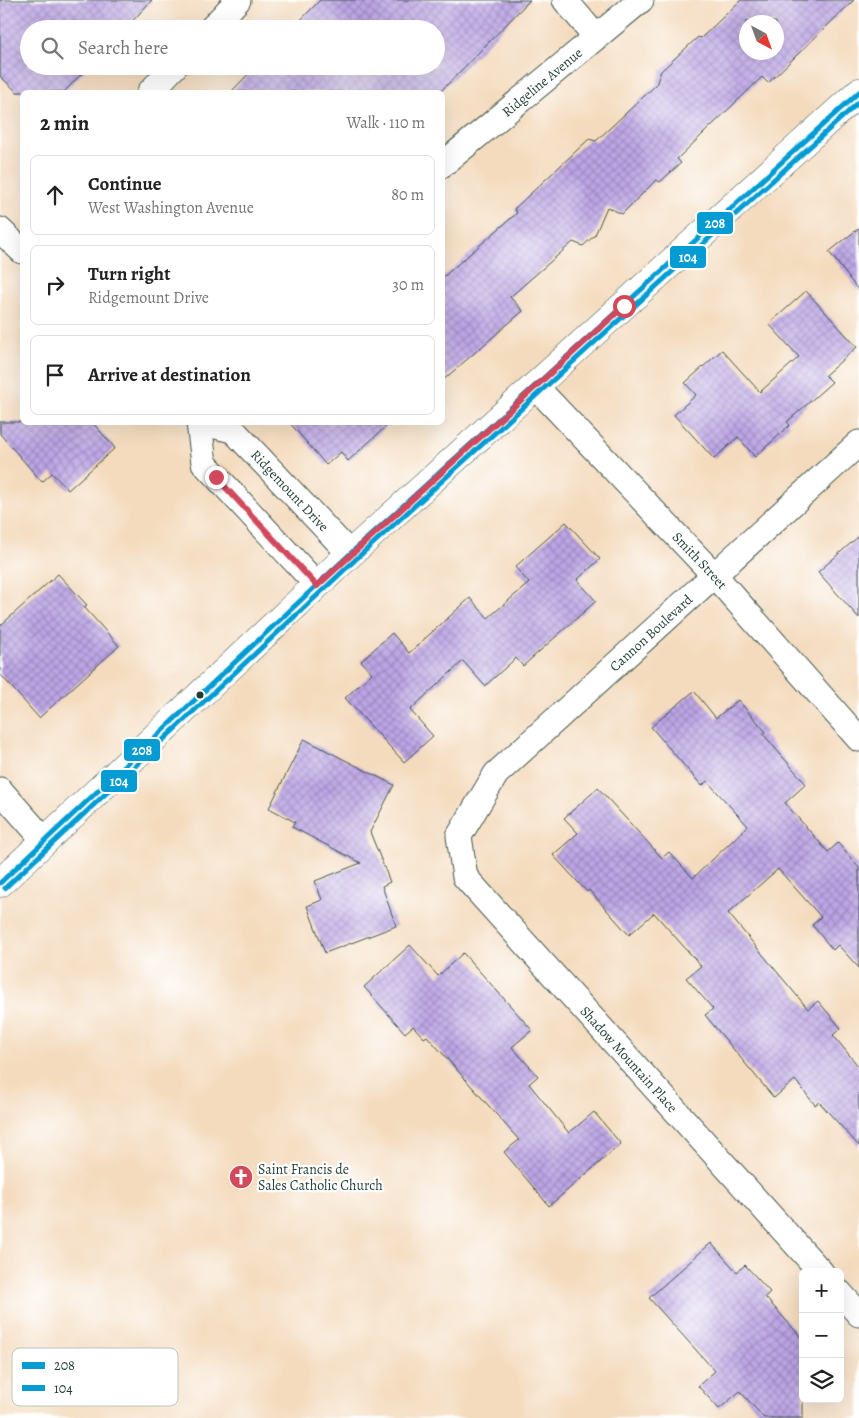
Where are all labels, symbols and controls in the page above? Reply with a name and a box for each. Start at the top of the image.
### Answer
north arrow [739,15,784,60]
search box [20,20,445,75]
icon: search [38,34,66,62]
text: Search here [78,35,168,61]
street label: Ridgeline Avenue [498,43,587,121]
text: 2 min [40,109,89,137]
text: Walk · 110 m [347,112,425,134]
text: Continue [88,171,162,197]
icon: ahead [41,181,69,209]
text: 80 m [391,184,424,206]
text: West Washington Avenue [88,197,254,219]
line badge: 208 [696,211,734,235]
text: 208 [705,214,726,233]
line badge: 104 [669,245,707,269]
text: 104 [679,248,698,267]
text: Turn right [88,261,170,287]
icon: right [41,271,69,299]
text: 30 m [392,274,424,296]
text: Ridgemount Drive [88,287,209,309]
route start [613,295,636,318]
icon: arrive [41,361,69,389]
text: Arrive at destination [88,362,251,388]
street label: Ridgemount Drive [246,446,333,536]
route end [205,466,228,489]
street label: Smith Street [668,528,732,594]
street label: Cannon Boulevard [606,590,697,676]
unlabelled marker [195,690,205,700]
line badge: 208 [123,738,161,762]
text: 208 [132,741,153,760]
line badge: 104 [100,769,138,793]
text: 104 [110,772,129,791]
street label: Shadow Mountain Place [576,1002,682,1117]
place label: Saint Francis de Sales Catholic Church [258,1160,383,1195]
church icon: Saint Francis de Sales Catholic Church [228,1164,254,1190]
map controls [799,1268,844,1403]
button: + [799,1268,844,1313]
button: − [799,1313,844,1358]
legend [12,1348,178,1406]
text: 208 [54,1356,75,1375]
button: layers [799,1358,844,1403]
text: 104 [54,1379,73,1398]

